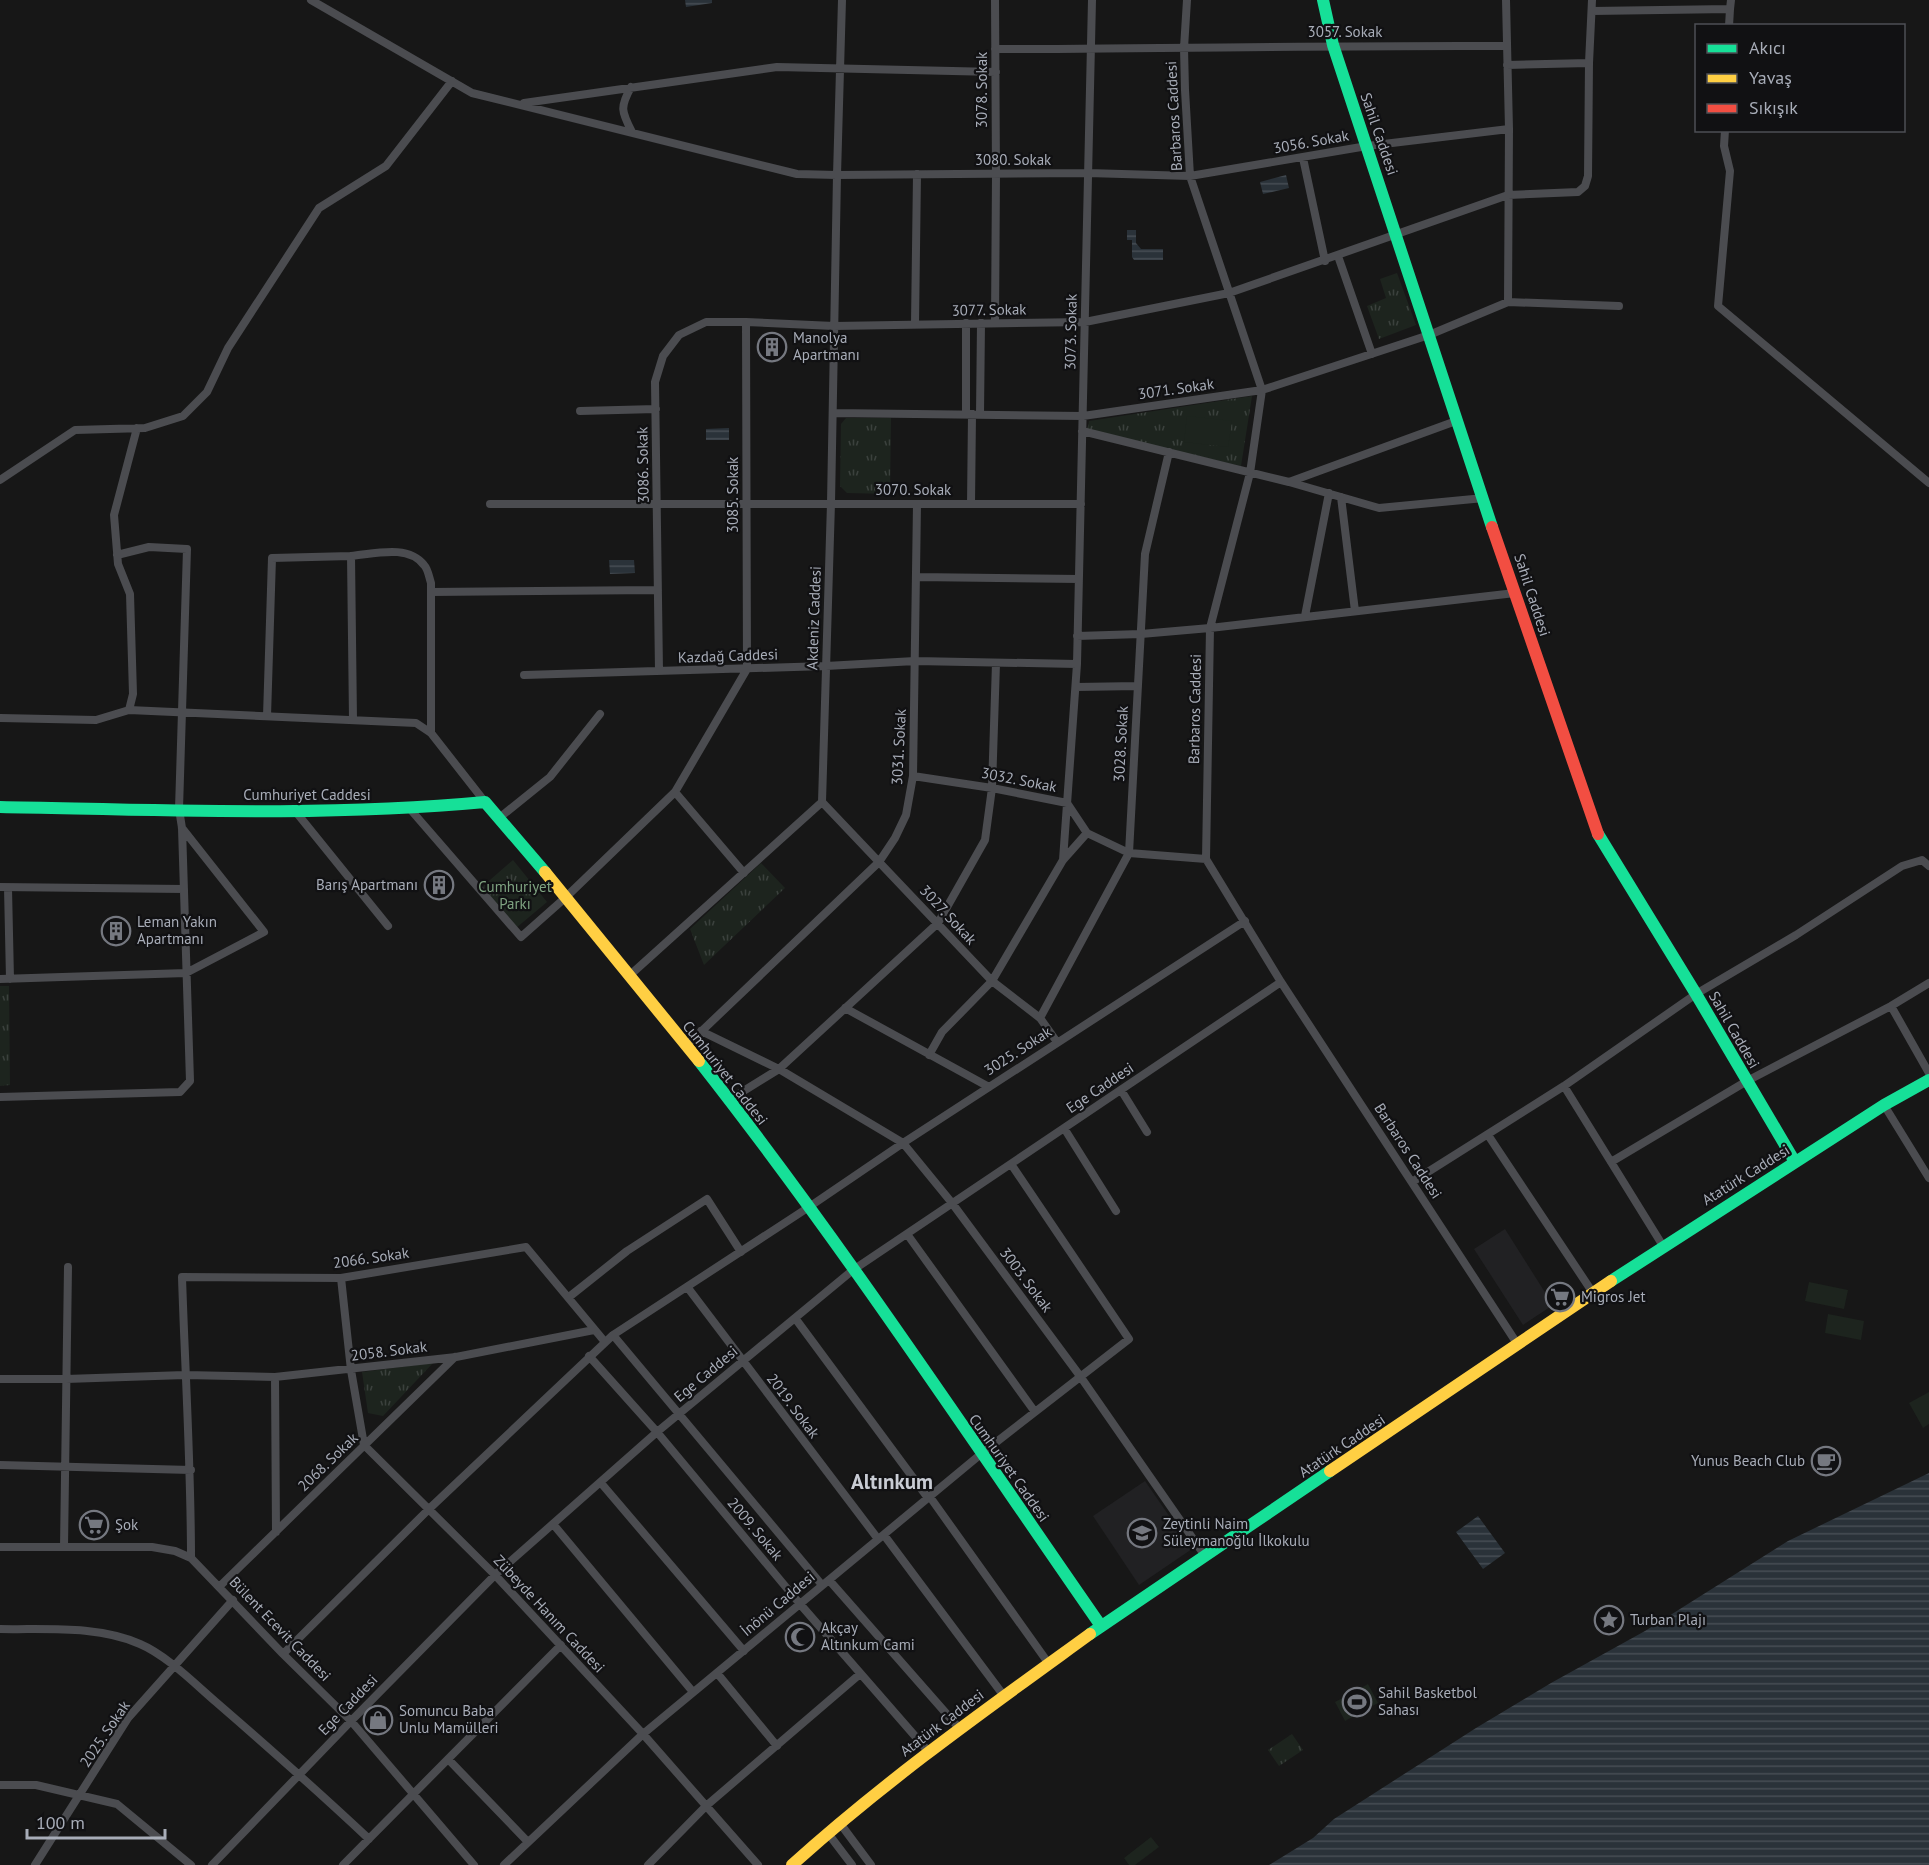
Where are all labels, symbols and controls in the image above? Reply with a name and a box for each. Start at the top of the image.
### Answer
street label: 3057. Sokak [1308,22,1383,41]
legend [1695,24,1905,132]
text: Akıcı [1749,36,1786,59]
street label: 3078. Sokak [972,51,991,128]
street label: Barbaros Caddesi [1161,61,1186,172]
text: Yavaş [1749,66,1792,89]
street label: Sahil Caddesi [1357,90,1402,178]
text: Sıkışık [1749,96,1798,119]
street label: 3056. Sokak [1272,125,1351,158]
street label: 3080. Sokak [975,150,1052,169]
street label: 3073. Sokak [1060,293,1081,370]
street label: 3077. Sokak [951,299,1027,320]
place label: Manolya Apartmanı [793,328,860,364]
building icon: Manolya Apartmanı [756,331,788,363]
street label: 3071. Sokak [1137,374,1216,403]
street label: 3086. Sokak [632,426,653,503]
street label: 3085. Sokak [723,456,742,533]
street label: 3070. Sokak [875,480,952,499]
street label: Sahil Caddesi [1510,551,1555,639]
street label: Akdeniz Caddesi [802,566,825,670]
street label: Kazdağ Caddesi [678,644,778,667]
street label: Barbaros Caddesi [1184,654,1205,764]
street label: 3028. Sokak [1109,704,1132,783]
street label: 3031. Sokak [887,707,910,786]
street label: 3032. Sokak [980,763,1059,796]
street label: Cumhuriyet Caddesi [243,785,371,804]
building icon: Barış Apartmanı [423,869,455,901]
place label: Barış Apartmanı [316,875,418,894]
park label: Cumhuriyet Parkı [478,877,552,913]
street label: 3027. Sokak [916,881,981,949]
place label: Leman Yakın Apartmanı [137,912,217,948]
building icon: Leman Yakın Apartmanı [100,915,132,947]
street label: Sahil Caddesi [1705,988,1764,1072]
street label: Cumhuriyet Caddesi [679,1017,772,1129]
street label: 3025. Sokak [980,1021,1056,1079]
street label: Ege Caddesi [1062,1058,1137,1117]
street label: Barbaros Caddesi [1370,1099,1446,1202]
street label: Atatürk Caddesi [1698,1140,1793,1209]
street label: 2066. Sokak [332,1243,411,1272]
street label: 3003. Sokak [996,1243,1058,1317]
supermarket icon: Migros Jet [1544,1281,1576,1313]
place label: Migros Jet [1581,1287,1645,1306]
street label: 2058. Sokak [350,1336,429,1365]
street label: Ege Caddesi [670,1341,741,1406]
street label: 2019. Sokak [763,1369,825,1443]
street label: Cumhuriyet Caddesi [965,1410,1054,1525]
street label: Atatürk Caddesi [1295,1410,1388,1481]
street label: 2068. Sokak [294,1428,362,1495]
cafe icon: Yunus Beach Club [1810,1445,1842,1477]
place label: Yunus Beach Club [1691,1451,1805,1470]
district label: Altınkum [851,1468,933,1495]
street label: 2009. Sokak [723,1493,788,1565]
supermarket icon: Şok [78,1509,110,1541]
place label: Zeytinli Naim Süleymanoğlu İlkokulu [1163,1514,1310,1550]
place label: Şok [115,1515,139,1534]
school or university icon: Zeytinli Naim Süleymanoğlu İlkokulu [1126,1517,1158,1549]
street label: Zübeyde Hanım Caddesi [490,1551,609,1676]
street label: İnönü Caddesi [737,1567,819,1640]
street label: Bülent Ecevit Caddesi [226,1572,335,1685]
place icon: Turban Plajı [1593,1604,1625,1636]
place label: Turban Plajı [1630,1610,1706,1629]
place label: Akçay Altınkum Cami [821,1618,915,1654]
mosque icon: Akçay Altınkum Cami [784,1621,816,1653]
street label: Ege Caddesi [314,1670,381,1739]
place label: Sahil Basketbol Sahası [1378,1683,1477,1719]
street label: Atatürk Caddesi [896,1685,987,1760]
sports icon: Sahil Basketbol Sahası [1341,1686,1373,1718]
street label: 2025. Sokak [75,1696,134,1771]
place label: Somuncu Baba Unlu Mamülleri [399,1701,499,1737]
shop icon: Somuncu Baba Unlu Mamülleri [362,1704,394,1736]
scale bar [27,1802,165,1840]
text: 100 m [36,1811,85,1834]

